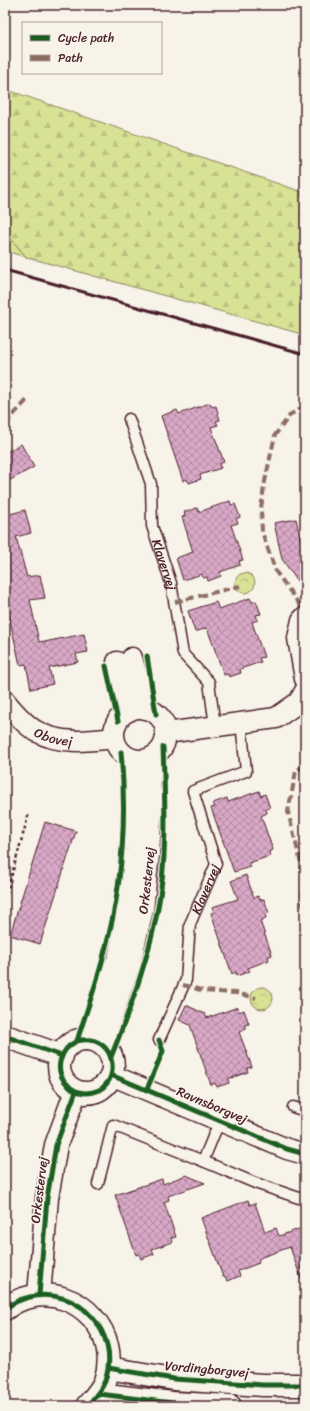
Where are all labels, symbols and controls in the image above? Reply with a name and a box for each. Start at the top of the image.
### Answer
legend [22,22,162,74]
text: Cycle path [58,27,114,49]
text: Path [58,47,83,69]
street label: Klavervej [146,536,184,592]
street label: Obovej [30,721,74,752]
street label: Orkestervej [131,846,161,916]
street label: Klavervej [184,860,226,918]
street label: Ravnsborgvej [173,1080,252,1131]
street label: Orkestervej [24,1155,55,1225]
street label: Vordingborgvej [164,1354,251,1384]

